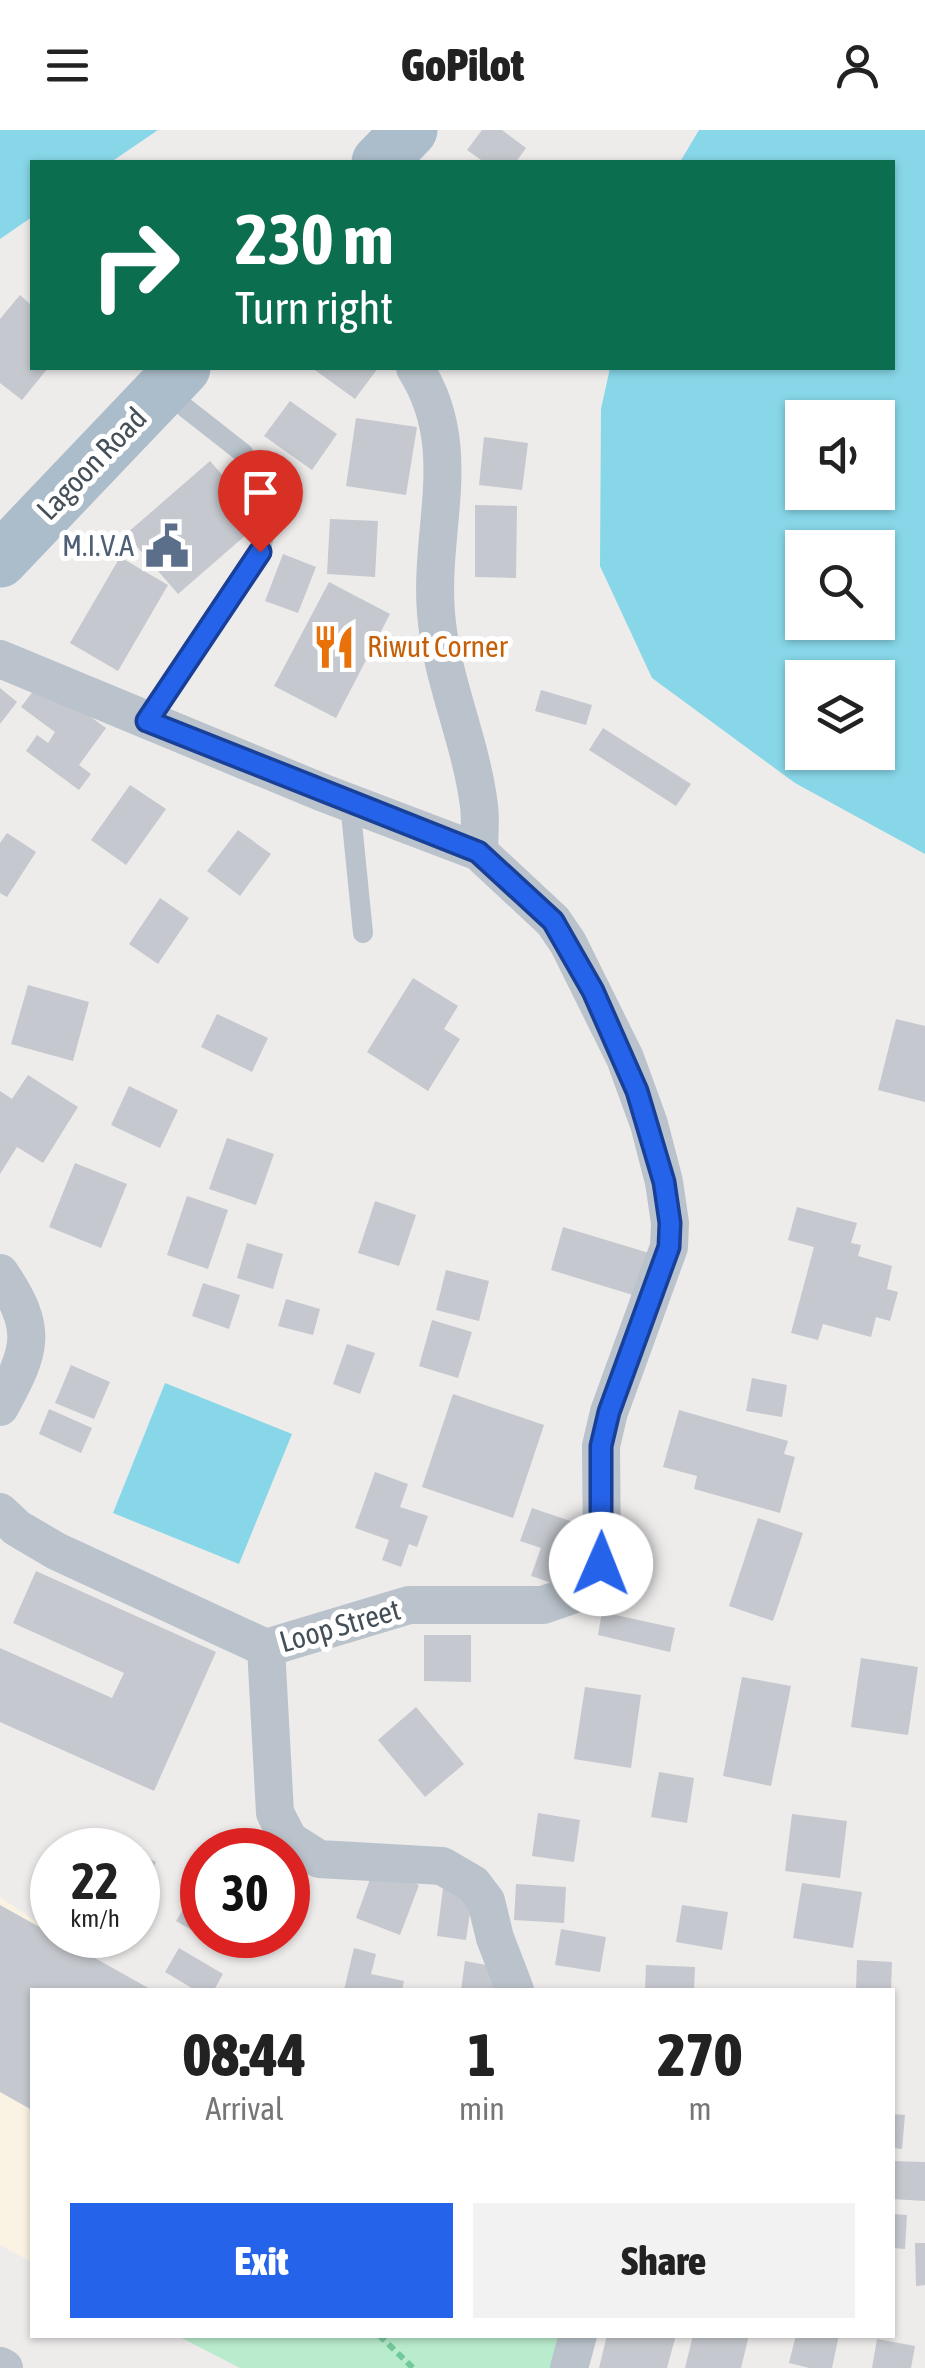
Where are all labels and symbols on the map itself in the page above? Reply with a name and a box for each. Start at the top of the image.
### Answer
street label: Lagoon Road [30,400,153,526]
pin [218,450,303,553]
public building icon: M.I.V.A [143,522,191,570]
place label: M.I.V.A [62,528,134,562]
restaurant icon: Riwut Corner [310,623,358,671]
place label: Riwut Corner [367,629,509,663]
position arrow [549,1512,653,1616]
street label: Loop Street [275,1592,404,1658]
speed limit sign: 30 [180,1828,310,1958]

